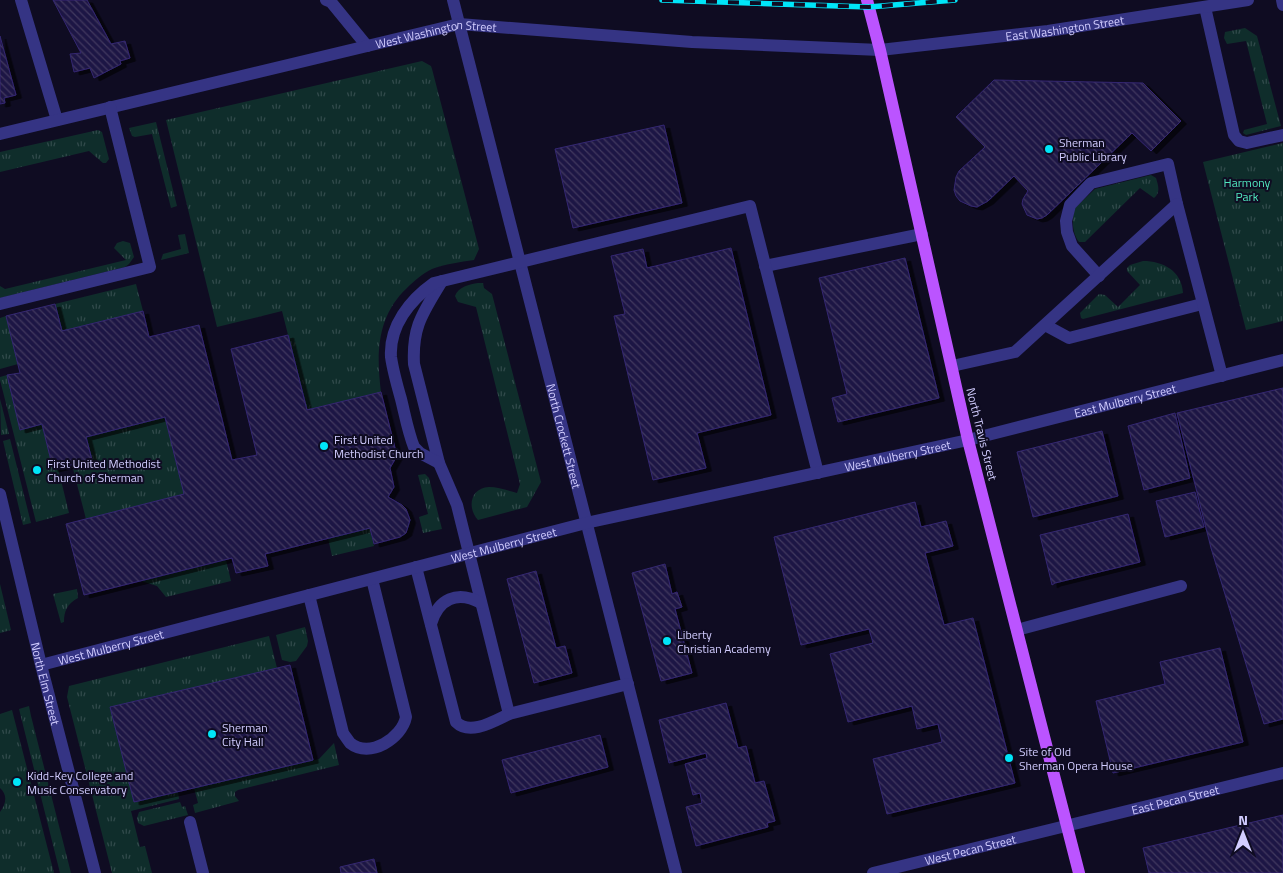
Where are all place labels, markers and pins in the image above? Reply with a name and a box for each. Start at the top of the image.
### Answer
place label: Sherman Public Library [1059,133,1127,166]
marker: Sherman Public Library [1043,143,1055,155]
place label: First United Methodist Church [334,430,424,463]
marker: First United Methodist Church [318,440,330,452]
place label: First United Methodist Church of Sherman [47,454,161,487]
marker: First United Methodist Church of Sherman [31,464,43,476]
place label: Liberty Christian Academy [677,625,771,658]
marker: Liberty Christian Academy [661,635,673,647]
place label: Sherman City Hall [222,718,268,751]
marker: Sherman City Hall [206,728,218,740]
place label: Site of Old Sherman Opera House [1019,742,1133,775]
marker: Site of Old Sherman Opera House [1003,752,1015,764]
place label: Kidd-Key College and Music Conservatory [27,766,133,799]
marker: Kidd-Key College and Music Conservatory [11,776,23,788]

